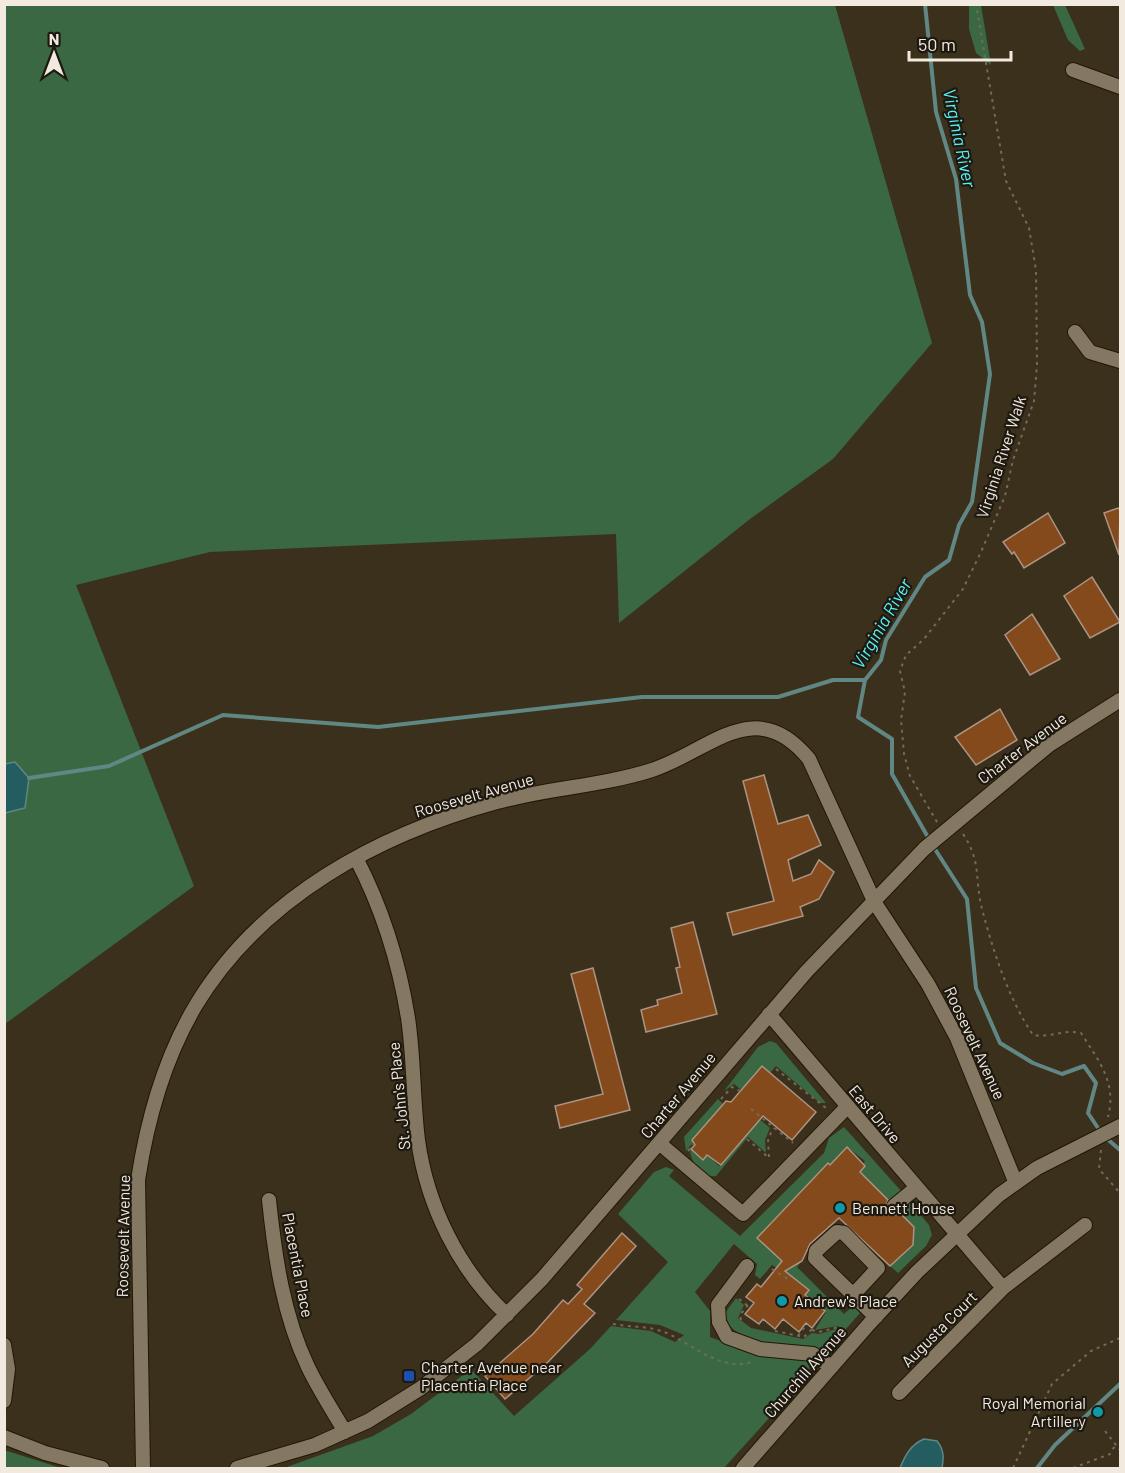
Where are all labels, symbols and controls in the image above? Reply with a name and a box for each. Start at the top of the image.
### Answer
north arrow [24,24,84,84]
scale bar [909,24,1011,62]
text: N [49,29,59,48]
text: 50 m [918,33,956,55]
water label: Virginia River [939,86,981,190]
street label: Virginia River Walk [972,393,1029,521]
water label: Virginia River [847,574,916,672]
street label: Charter Avenue [973,708,1070,787]
street label: Roosevelt Avenue [412,768,535,821]
street label: Roosevelt Avenue [941,983,1010,1102]
street label: St. John's Place [383,1041,414,1151]
street label: Charter Avenue [636,1048,719,1142]
street label: East Drive [846,1081,905,1147]
street label: Roosevelt Avenue [112,1175,133,1297]
place label: Bennett House [852,1198,955,1217]
marker: Bennett House [833,1201,847,1215]
street label: Placentia Place [279,1211,318,1319]
street label: Augusta Court [897,1287,980,1370]
place label: Andrew's Place [794,1291,897,1310]
marker: Andrew's Place [775,1294,789,1308]
street label: Churchill Avenue [760,1322,850,1421]
place label: Charter Avenue near Placentia Place [421,1357,562,1394]
marker: Charter Avenue near Placentia Place [402,1369,416,1383]
place label: Royal Memorial Artillery [982,1393,1087,1430]
marker: Royal Memorial Artillery [1091,1405,1105,1419]

